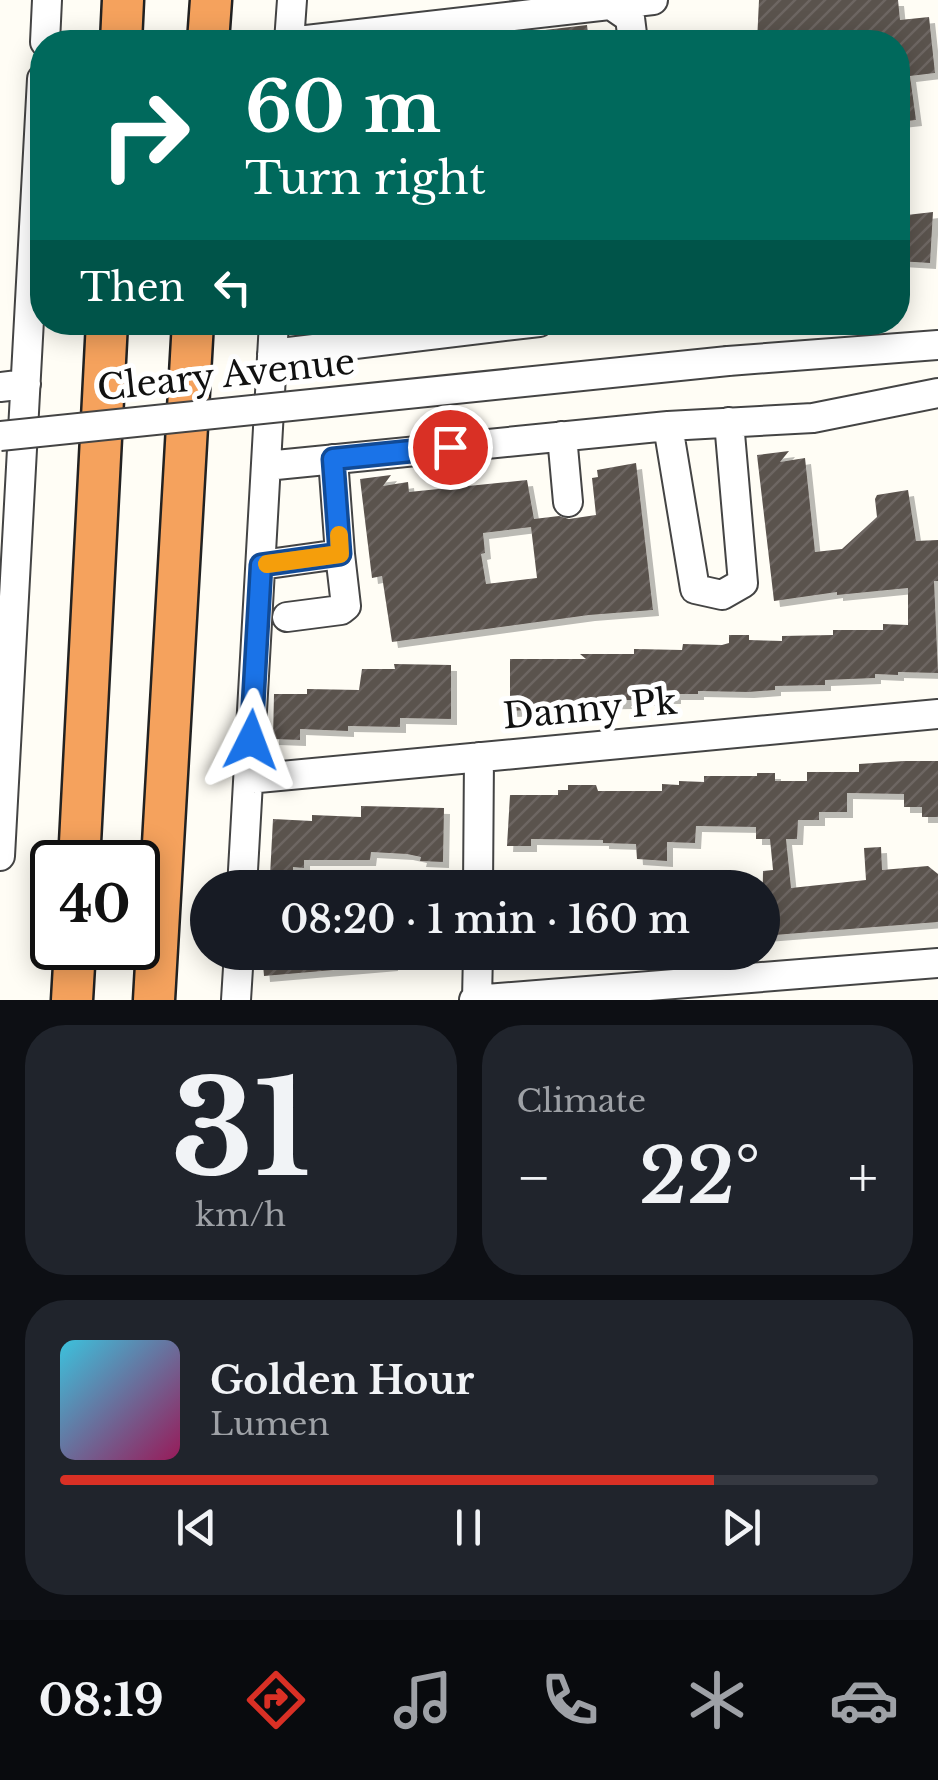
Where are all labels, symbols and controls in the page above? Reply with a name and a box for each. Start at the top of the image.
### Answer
text: 60 m [245,64,441,151]
icon: right [80,70,210,200]
text: Turn right [245,150,486,206]
icon: left [205,260,260,315]
text: Then [80,264,185,311]
street label: Cleary Avenue [95,340,357,409]
pin [408,405,493,490]
icon: arrive [423,420,478,475]
street label: Danny Pk [501,679,679,738]
position arrow [199,688,303,792]
speed limit sign: 40 [30,840,160,970]
text: 08:20 · 1 min · 160 m [280,896,690,943]
text: 31 [171,1049,311,1210]
text: Climate [517,1081,646,1121]
text: 22° [639,1130,760,1223]
text: − [517,1144,551,1212]
text: + [848,1144,878,1212]
text: km/h [195,1195,286,1235]
text: Golden Hour [210,1357,474,1404]
text: Lumen [210,1404,329,1444]
icon: previous [169,1500,224,1555]
icon: pause [441,1500,496,1555]
icon: next [714,1500,769,1555]
icon: directions [241,1665,311,1735]
icon: music [388,1665,458,1735]
icon: phone [535,1665,605,1735]
icon: climate [682,1665,752,1735]
icon: car [829,1665,899,1735]
text: 08:19 [39,1672,164,1728]

